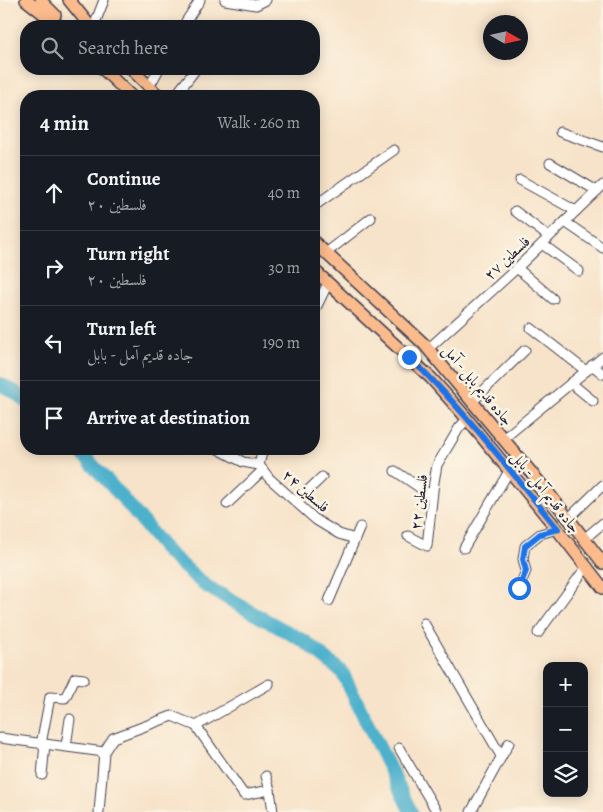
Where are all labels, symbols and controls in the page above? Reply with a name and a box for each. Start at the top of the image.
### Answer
north arrow [483,15,528,60]
search box [20,20,320,75]
icon: search [38,34,66,62]
text: Search here [78,35,168,61]
text: 4 min [40,109,89,137]
text: Walk · 260 m [218,112,300,134]
text: Continue [87,166,161,192]
icon: ahead [40,179,68,207]
text: 40 m [268,182,300,204]
text: فلسطین ۲۰ [87,194,147,216]
street label: فلسطین ۲۷ [480,232,534,284]
text: Turn right [87,241,169,267]
icon: right [40,254,68,282]
text: 30 m [268,257,300,279]
text: فلسطین ۲۰ [87,269,147,291]
text: Turn left [87,316,156,342]
icon: left [40,329,68,357]
text: 190 m [262,332,300,354]
street label: جاده قدیم بابل - آمل [436,340,518,432]
text: جاده قدیم آمل - بابل [87,344,193,366]
route end [398,346,421,369]
icon: arrive [40,404,68,432]
text: Arrive at destination [87,405,250,431]
street label: جاده قدیم آمل - بابل [505,447,585,539]
street label: فلسطین ۲۴ [278,465,334,517]
street label: فلسطین ۲۲ [406,473,432,531]
route start [508,577,531,600]
map controls [543,662,588,797]
button: + [543,662,588,707]
button: − [543,707,588,752]
button: layers [543,752,588,797]

